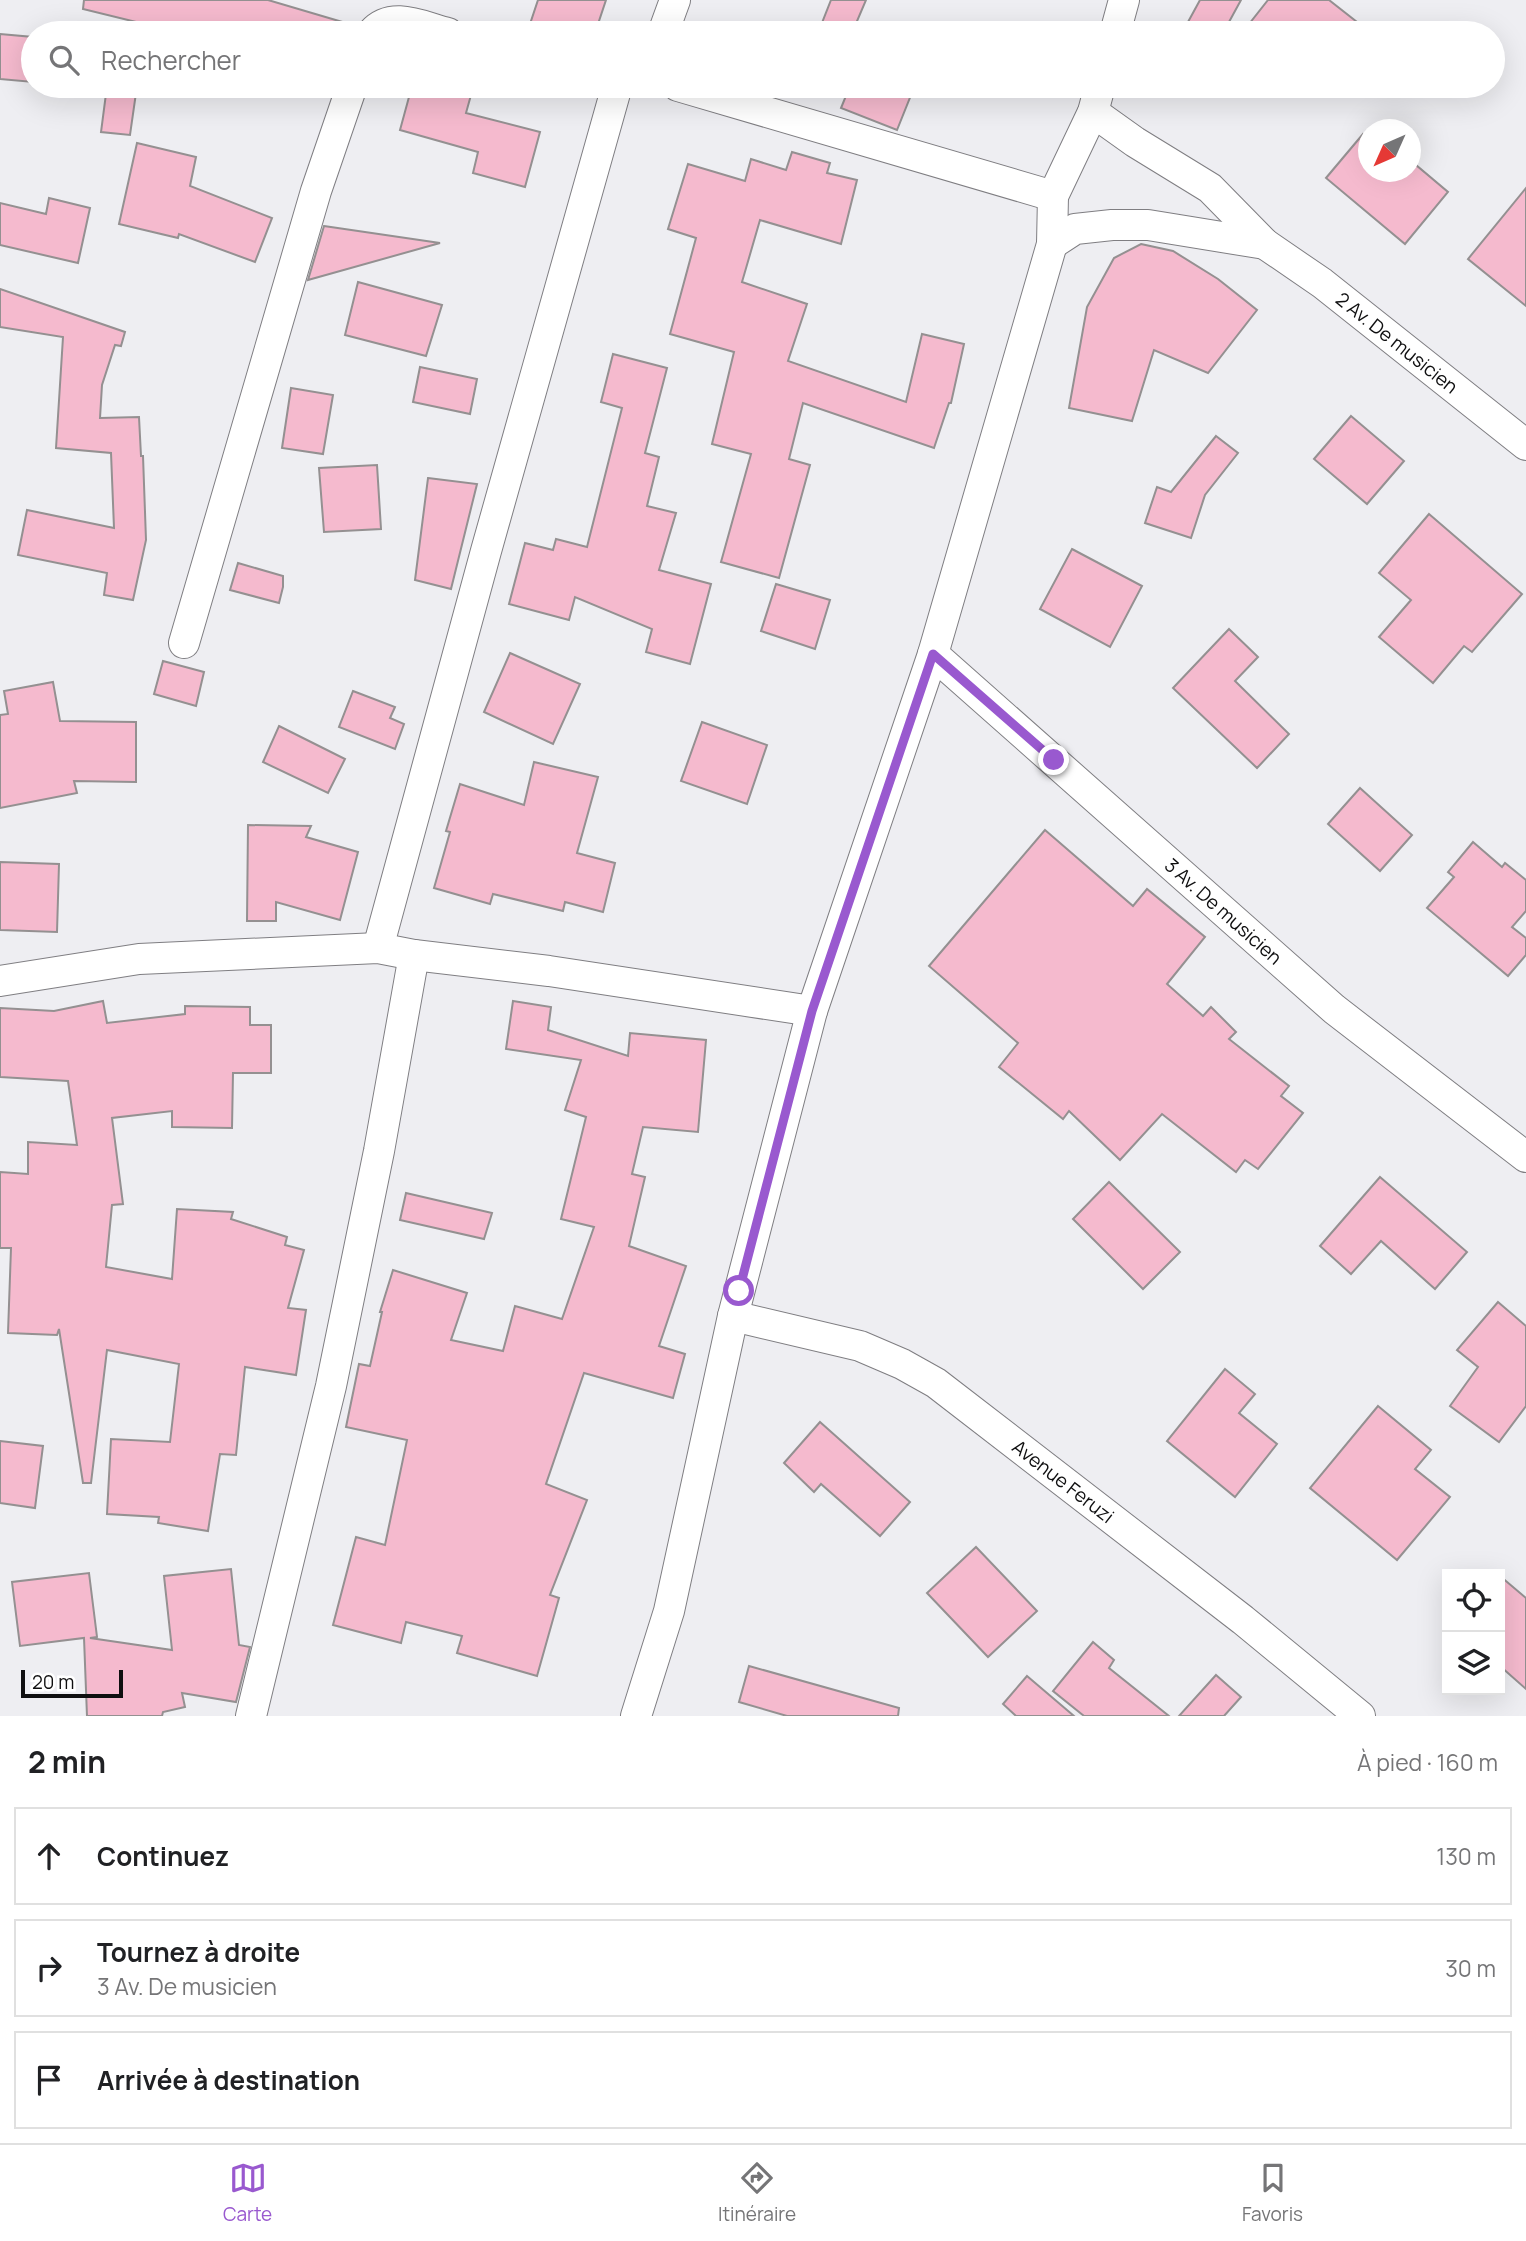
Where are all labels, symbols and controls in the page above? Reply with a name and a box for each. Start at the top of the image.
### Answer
search box [21,21,1505,98]
icon: search [45,41,83,79]
text: Rechercher [101,42,241,78]
north arrow [1358,119,1421,182]
street label: 2 Av. De musicien [1331,286,1464,399]
route end [1038,744,1069,775]
street label: 3 Av. De musicien [1159,852,1288,970]
route start [723,1275,754,1306]
street label: Avenue Feruzi [1007,1434,1120,1529]
map controls [1442,1569,1505,1695]
button: locate [1442,1569,1505,1632]
button: layers [1442,1632,1505,1695]
scale bar [21,1667,122,1699]
text: 20 m [32,1669,74,1695]
text: 2 min [28,1741,106,1782]
text: À pied · 160 m [1357,1746,1498,1778]
icon: ahead [30,1837,68,1875]
text: Continuez [97,1838,229,1874]
text: 130 m [1436,1840,1496,1872]
text: Tournez à droite [97,1934,300,1970]
icon: right [30,1949,68,1987]
text: 30 m [1445,1952,1496,1984]
text: 3 Av. De musicien [97,1970,277,2002]
icon: arrive [30,2061,68,2099]
text: Arrivée à destination [97,2062,360,2098]
tab: Carte [223,2159,272,2227]
tab: Itinéraire [718,2159,796,2227]
tab: Favoris [1242,2159,1303,2227]

